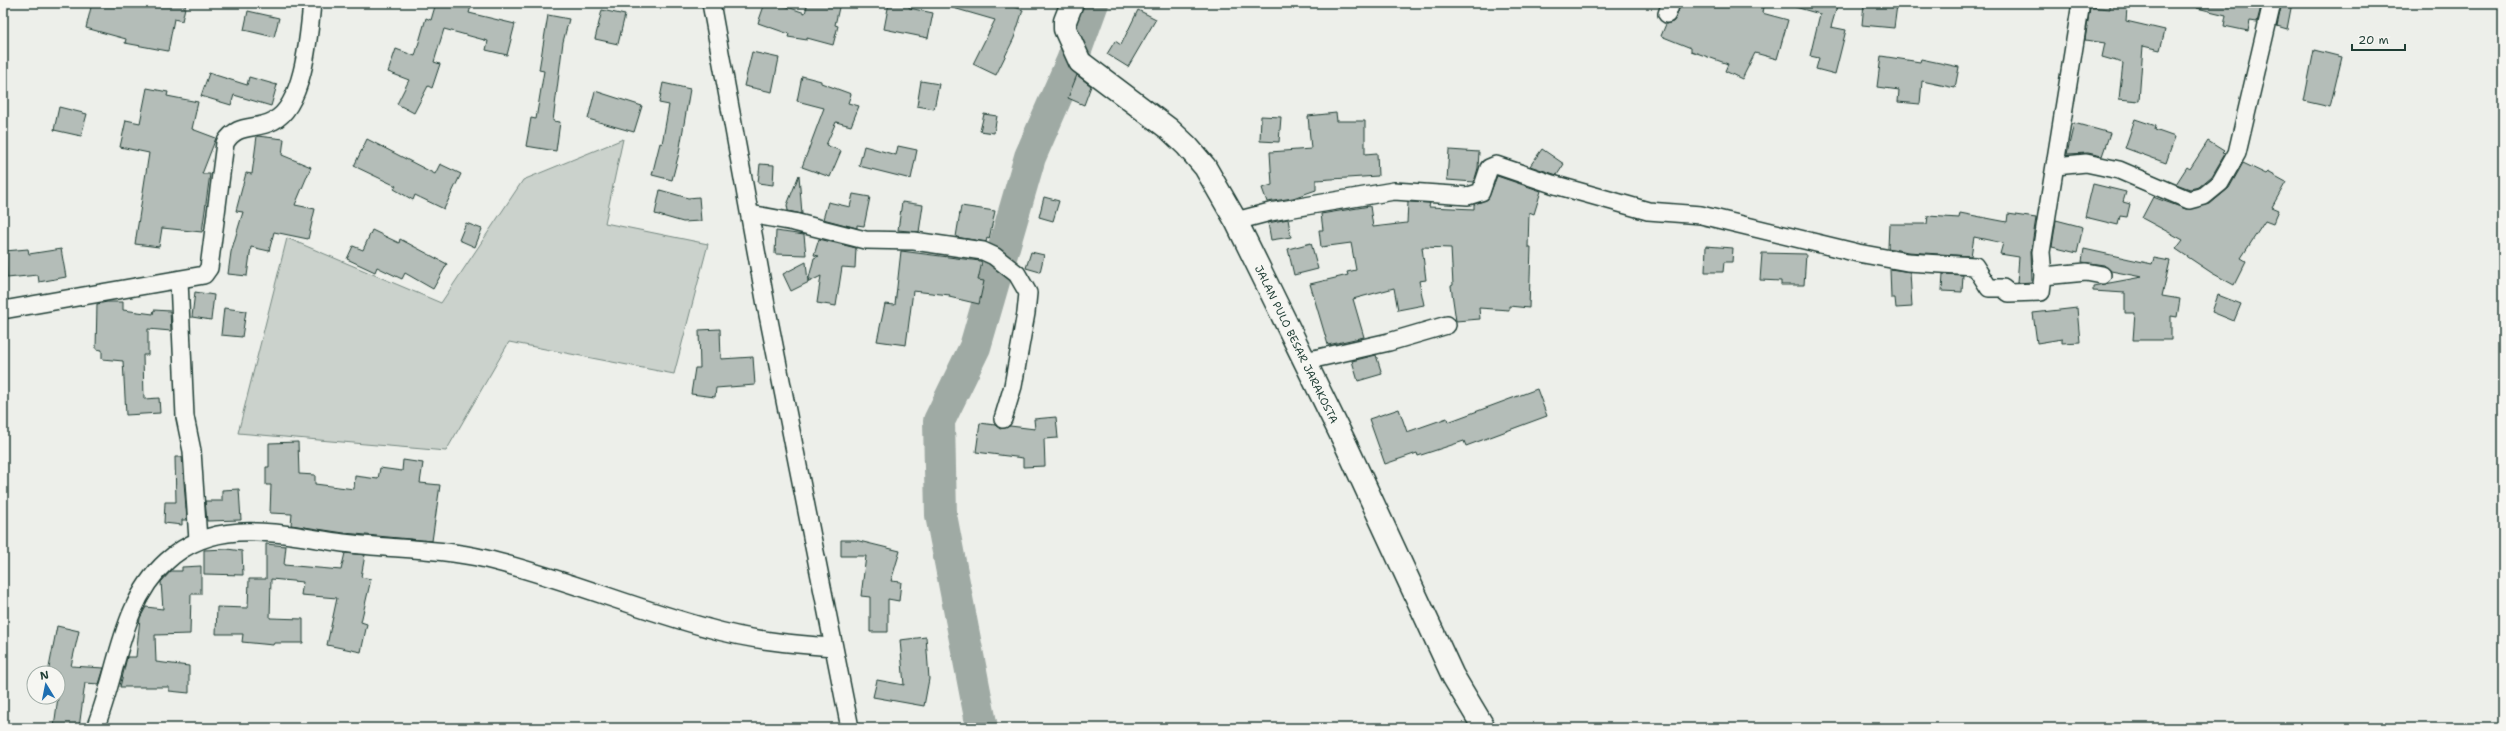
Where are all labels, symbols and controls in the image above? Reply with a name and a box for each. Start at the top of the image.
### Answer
scale bar [2352,26,2405,52]
text: 20 m [2358,32,2389,48]
street label: JALAN PULO BESAR JARAKOSTA [1251,263,1341,426]
north arrow [26,665,66,705]
text: N [39,667,50,684]

